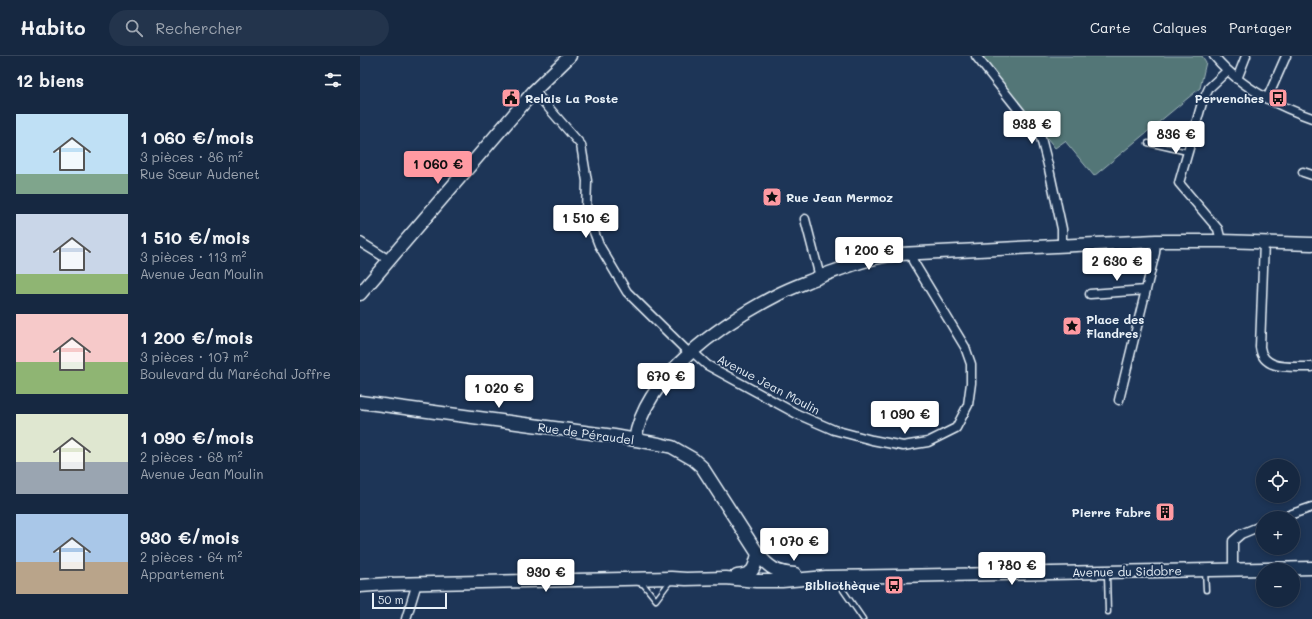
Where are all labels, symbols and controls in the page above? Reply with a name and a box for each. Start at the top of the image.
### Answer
search box [109,10,389,46]
text: Habito [20,15,85,40]
icon: search [123,17,145,39]
text: Rechercher [155,18,243,38]
text: Carte [1090,18,1131,37]
text: Calques [1153,18,1207,37]
text: Partager [1229,18,1292,37]
text: 12 biens [16,69,84,91]
icon: filters [322,69,344,91]
public building icon: Relais La Poste [500,87,522,109]
bus stop icon: Pervenches [1267,87,1289,109]
place label: Relais La Poste [525,90,618,106]
place label: Pervenches [1195,90,1264,106]
pin: 938 € [1004,111,1060,145]
text: 938 € [1013,115,1051,132]
pin: 836 € [1148,121,1204,155]
text: 836 € [1157,125,1195,142]
text: 1 060 €/mois [140,126,254,148]
icon: home [48,130,96,178]
text: 3 pièces · 86 m² [140,148,243,165]
pin: 1 060 € [401,151,475,185]
text: 1 060 € [413,155,463,172]
text: Rue Sœur Audenet [140,165,260,182]
place icon: Rue Jean Mermoz [761,186,783,208]
place label: Rue Jean Mermoz [786,189,893,205]
pin: 1 510 € [549,205,623,239]
text: 1 510 € [562,209,610,226]
text: 1 510 €/mois [140,226,250,248]
icon: home [48,230,96,278]
pin: 1 200 € [832,237,906,271]
text: 1 200 € [844,241,894,258]
text: 3 pièces · 113 m² [140,248,247,265]
pin: 2 630 € [1080,248,1154,282]
text: 2 630 € [1091,252,1143,269]
text: Avenue Jean Moulin [140,265,263,282]
place label: Place des Flandres [1086,311,1144,341]
place icon: Place des Flandres [1061,315,1083,337]
text: 1 200 €/mois [140,326,253,348]
icon: home [48,330,96,378]
text: 3 pièces · 107 m² [140,348,248,365]
street label: Avenue Jean Moulin [715,350,823,418]
pin: 670 € [638,363,694,397]
text: Boulevard du Maréchal Joffre [140,365,331,382]
text: 670 € [647,367,685,384]
pin: 1 020 € [462,375,536,409]
text: 1 020 € [474,379,524,396]
pin: 1 090 € [868,401,942,435]
text: 1 090 € [880,405,930,422]
street label: Rue de Péraudel [537,418,635,448]
text: 1 090 €/mois [140,426,254,448]
icon: home [48,430,96,478]
text: 2 pièces · 68 m² [140,448,243,465]
map controls [1256,459,1300,607]
button: locate [1256,459,1300,503]
text: Avenue Jean Moulin [140,465,263,482]
building icon: Pierre Fabre [1154,501,1176,523]
place label: Pierre Fabre [1072,504,1151,520]
button: + [1256,511,1300,555]
text: 930 €/mois [140,526,239,548]
pin: 1 070 € [757,528,831,562]
icon: home [48,530,96,578]
text: 1 070 € [769,532,819,549]
text: 2 pièces · 64 m² [140,548,242,565]
pin: 1 780 € [975,552,1049,586]
text: 1 780 € [987,556,1037,573]
pin: 930 € [518,559,574,593]
street label: Avenue du Sidobre [1072,562,1182,580]
text: 930 € [526,563,566,580]
button: − [1256,563,1300,607]
text: Appartement [140,565,225,582]
bus stop icon: Bibliothèque [883,574,905,596]
place label: Bibliothèque [804,577,880,593]
scale bar [372,591,447,610]
text: 50 m [378,592,404,607]

